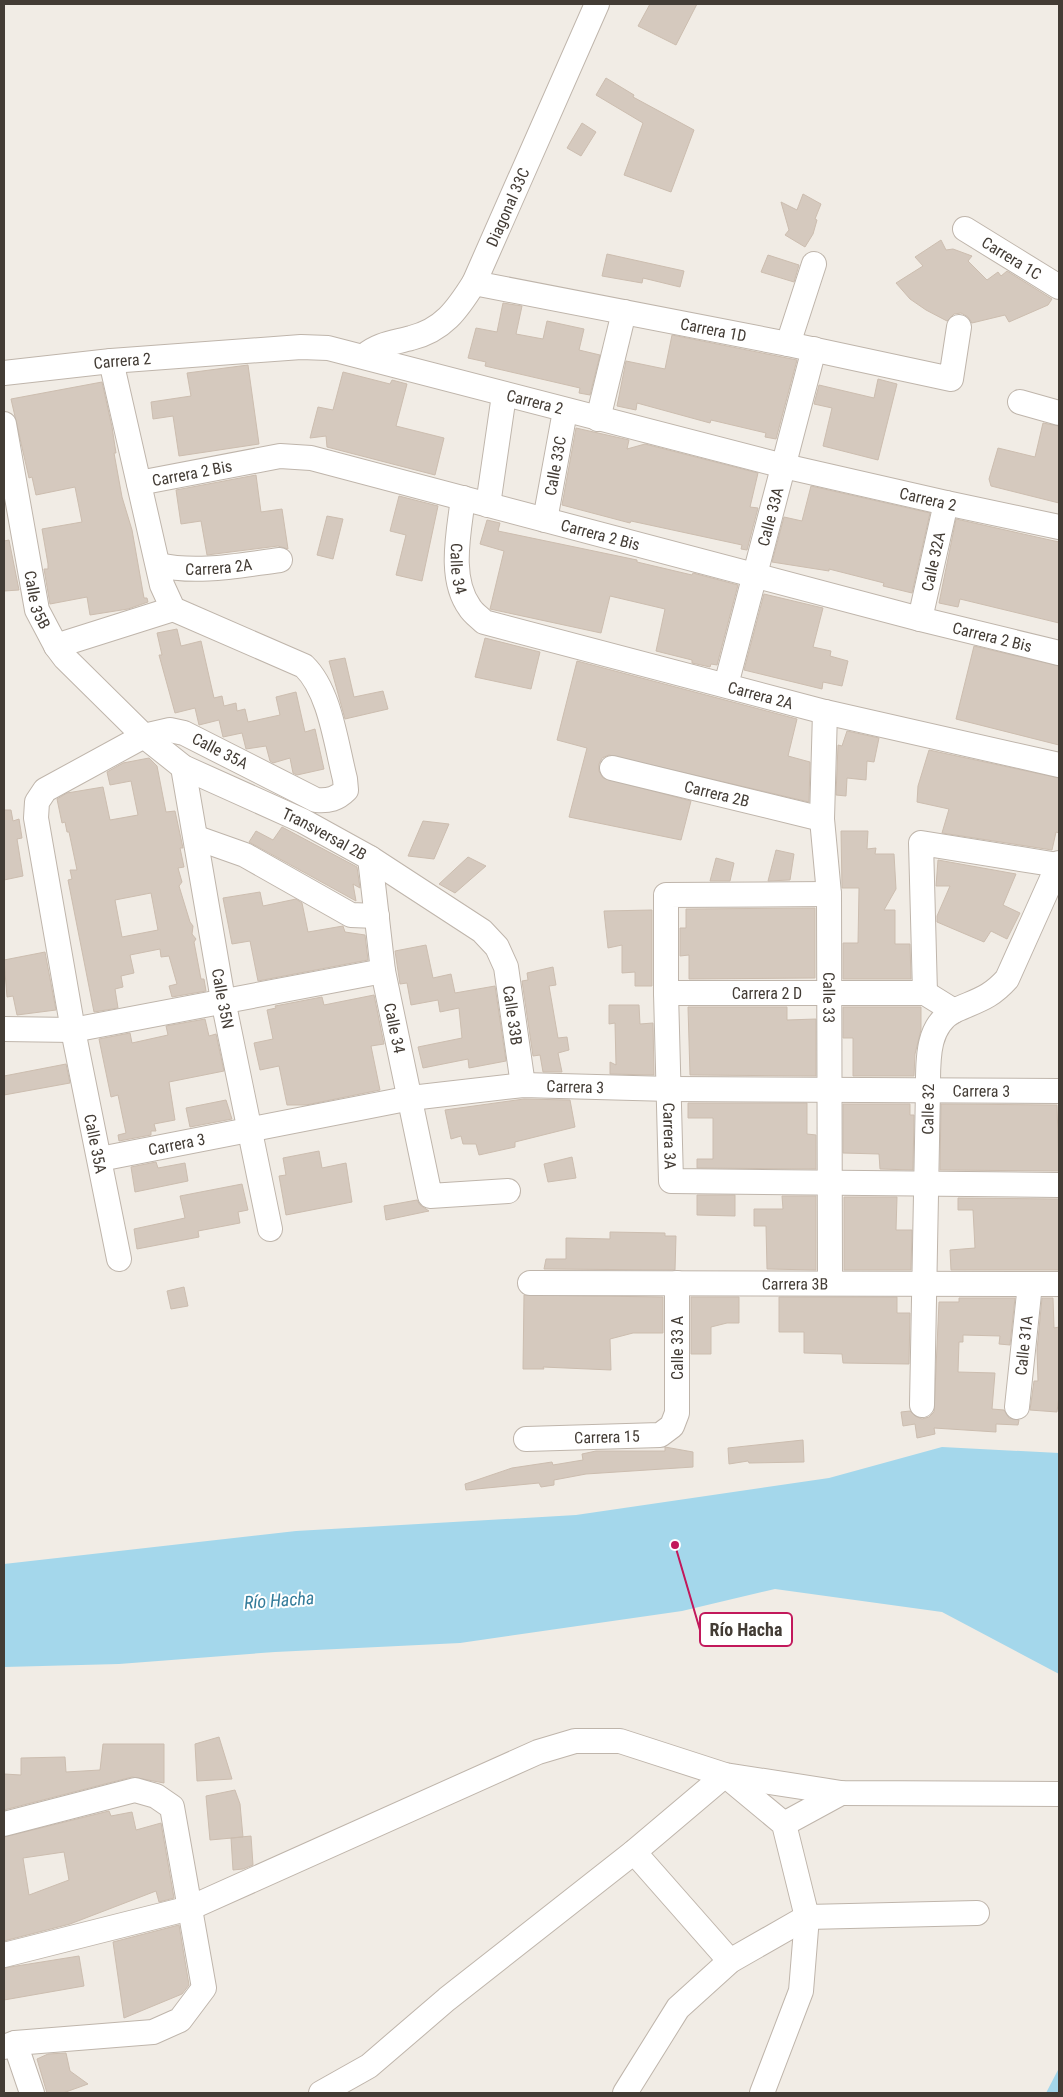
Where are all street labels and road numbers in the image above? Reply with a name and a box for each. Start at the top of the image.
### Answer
street label: Diagonal 33C [482,165,533,249]
street label: Carrera 1C [978,232,1045,283]
street label: Carrera 1D [679,314,748,345]
street label: Carrera 2 [93,349,152,372]
street label: Carrera 2 [505,385,565,418]
street label: Calle 33C [540,435,570,497]
street label: Carrera 2 Bis [150,456,234,490]
street label: Carrera 2 [898,483,958,514]
street label: Calle 33A [753,485,787,548]
street label: Carrera 2 Bis [559,515,642,554]
street label: Calle 32A [917,530,949,593]
street label: Calle 34 [447,543,471,597]
street label: Carrera 2A [185,554,253,578]
street label: Calle 35B [21,569,55,632]
street label: Carrera 2 Bis [951,618,1034,656]
street label: Carrera 2A [726,677,795,713]
street label: Calle 35A [189,729,251,773]
street label: Carrera 2B [682,776,751,811]
street label: Transversal 2B [279,803,370,864]
street label: Calle 35N [208,967,238,1030]
street label: Calle 33 [820,972,839,1023]
street label: Calle 33B [499,984,527,1046]
street label: Carrera 2 D [732,984,802,1003]
street label: Calle 34 [380,1001,409,1055]
street label: Carrera 3 [546,1076,604,1097]
street label: Carrera 3 [952,1081,1010,1100]
street label: Calle 32 [918,1083,938,1135]
street label: Carrera 3A [659,1102,680,1170]
street label: Calle 35A [81,1112,111,1175]
street label: Carrera 3 [146,1129,207,1159]
street label: Carrera 3B [762,1274,828,1293]
street label: Calle 31A [1011,1314,1036,1376]
street label: Calle 33 A [668,1316,687,1380]
street label: Carrera 15 [574,1426,640,1447]

